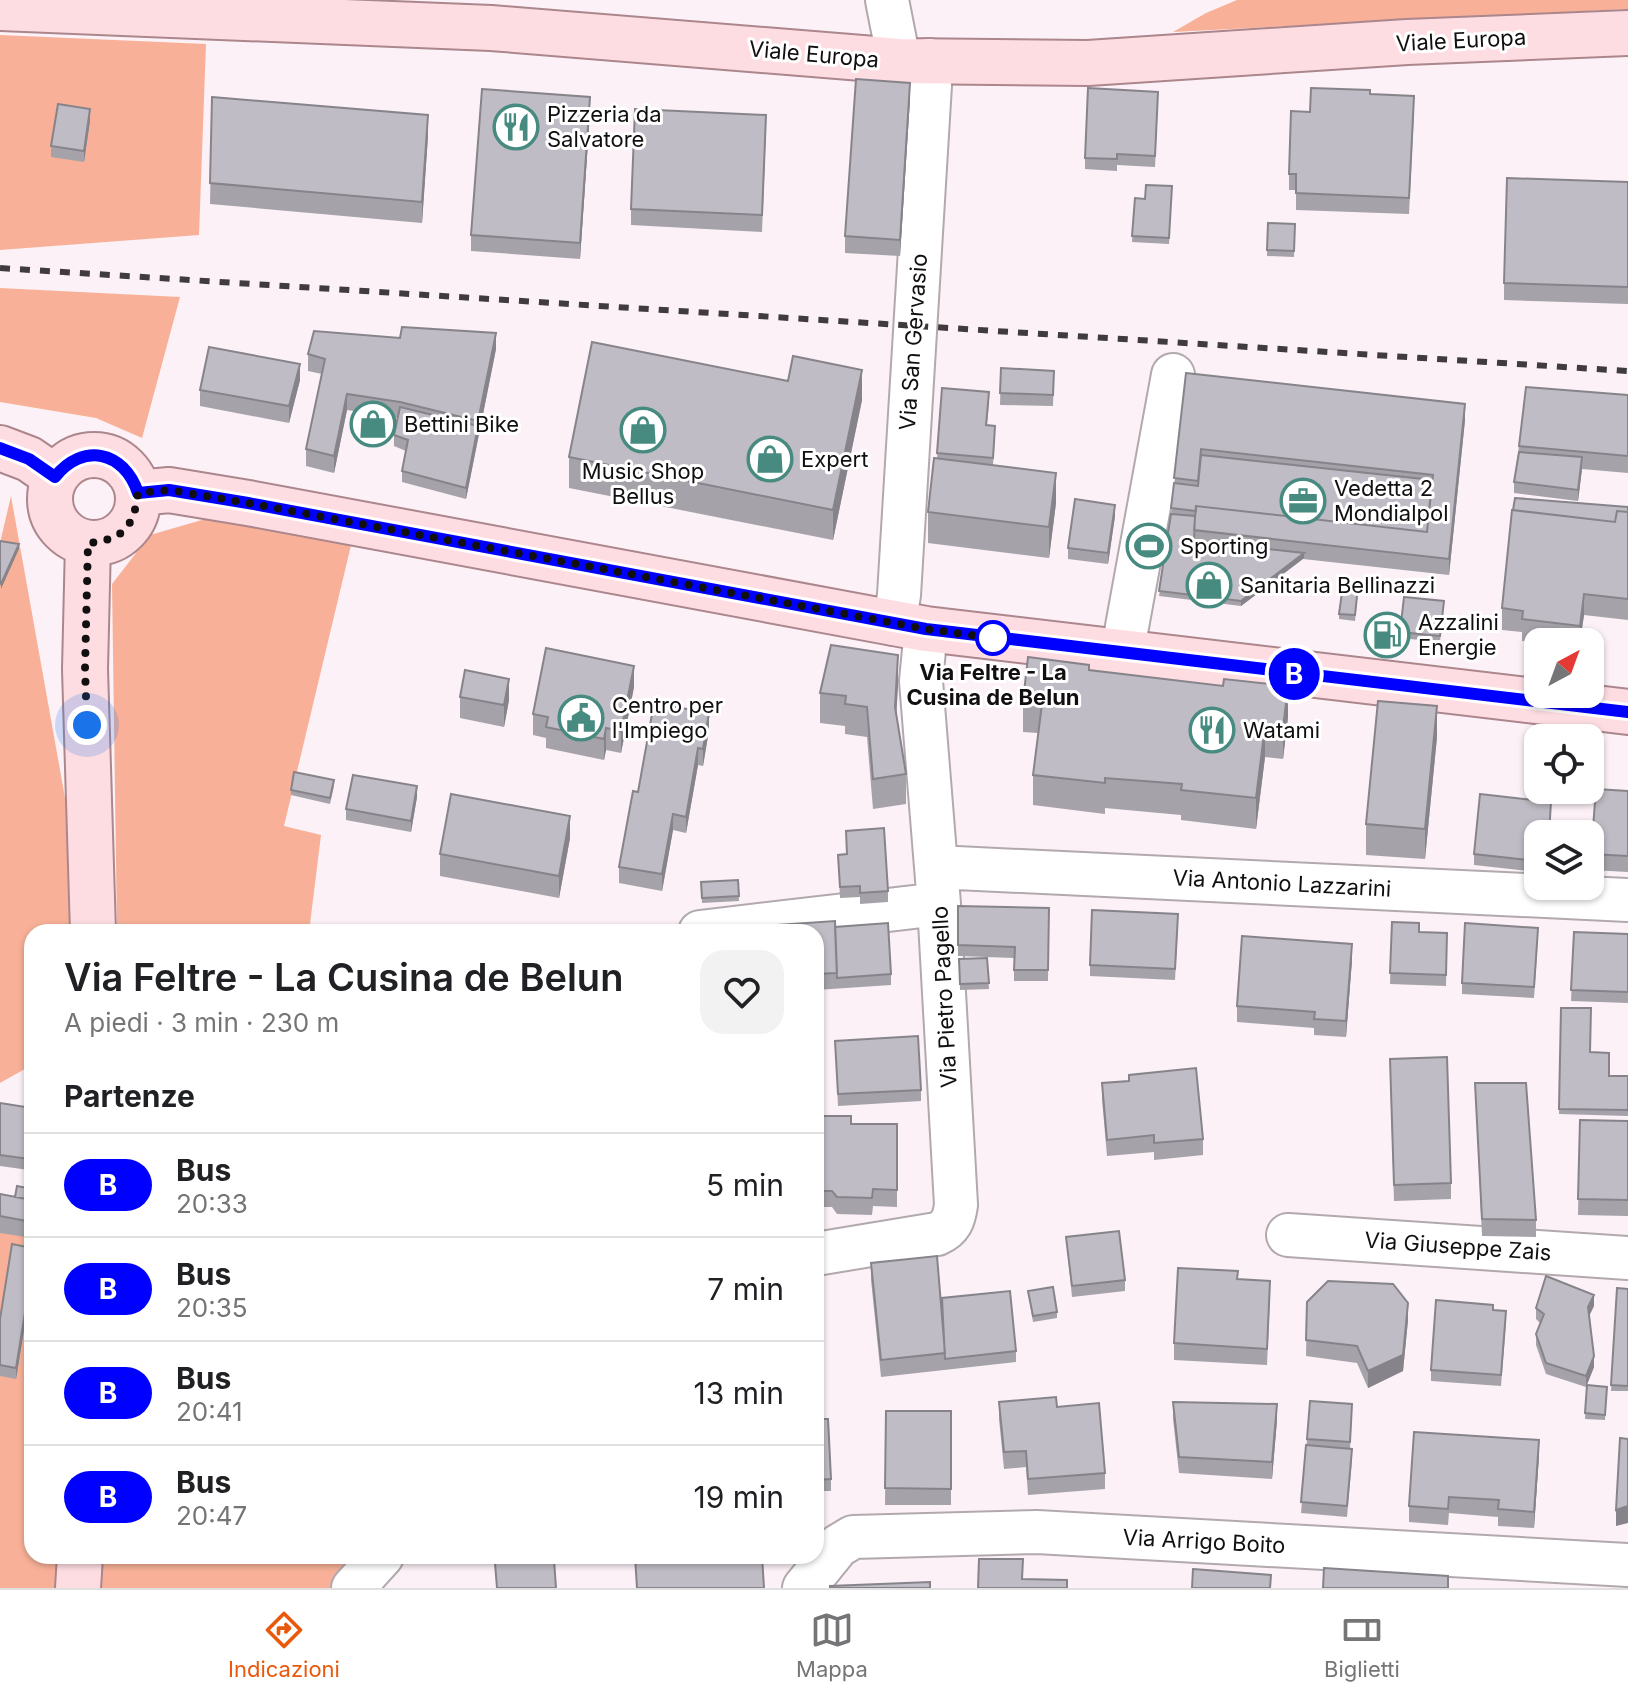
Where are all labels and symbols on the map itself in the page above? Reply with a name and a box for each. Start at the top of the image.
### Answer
street label: Viale Europa [1395,24,1527,56]
street label: Viale Europa [748,35,880,73]
place label: Pizzeria da Salvatore [547,101,662,152]
restaurant icon: Pizzeria da Salvatore [492,103,540,151]
street label: Via San Gervasio [894,253,932,431]
shop icon: Bettini Bike [349,400,397,448]
shop icon: Music Shop Bellus [619,406,667,454]
place label: Bettini Bike [404,411,519,437]
shop icon: Expert [746,435,794,483]
place label: Expert [801,446,868,472]
place label: Music Shop Bellus [582,458,704,509]
place label: Vedetta 2 Mondialpol [1334,475,1449,526]
office icon: Vedetta 2 Mondialpol [1279,477,1327,525]
sports icon: Sporting [1125,522,1173,570]
place label: Sporting [1180,533,1268,559]
shop icon: Sanitaria Bellinazzi [1185,561,1233,609]
place label: Sanitaria Bellinazzi [1240,572,1435,598]
place label: Azzalini Energie [1418,609,1499,660]
fuel station icon: Azzalini Energie [1363,611,1411,659]
marker: Via Feltre - La Cusina de Belun [976,621,1010,655]
north arrow [1524,628,1604,708]
line badge: B [1268,648,1320,700]
place label: Via Feltre - La Cusina de Belun [906,659,1080,710]
place label: Centro per l'Impiego [612,692,723,743]
public building icon: Centro per l'Impiego [557,694,605,742]
your location [67,705,107,745]
restaurant icon: Watami [1188,706,1236,754]
place label: Watami [1243,717,1320,743]
street label: Via Antonio Lazzarini [1172,864,1392,902]
street label: Via Pietro Pagello [926,905,962,1089]
street label: Via Giuseppe Zais [1364,1226,1552,1266]
street label: Via Arrigo Boito [1122,1524,1286,1558]

